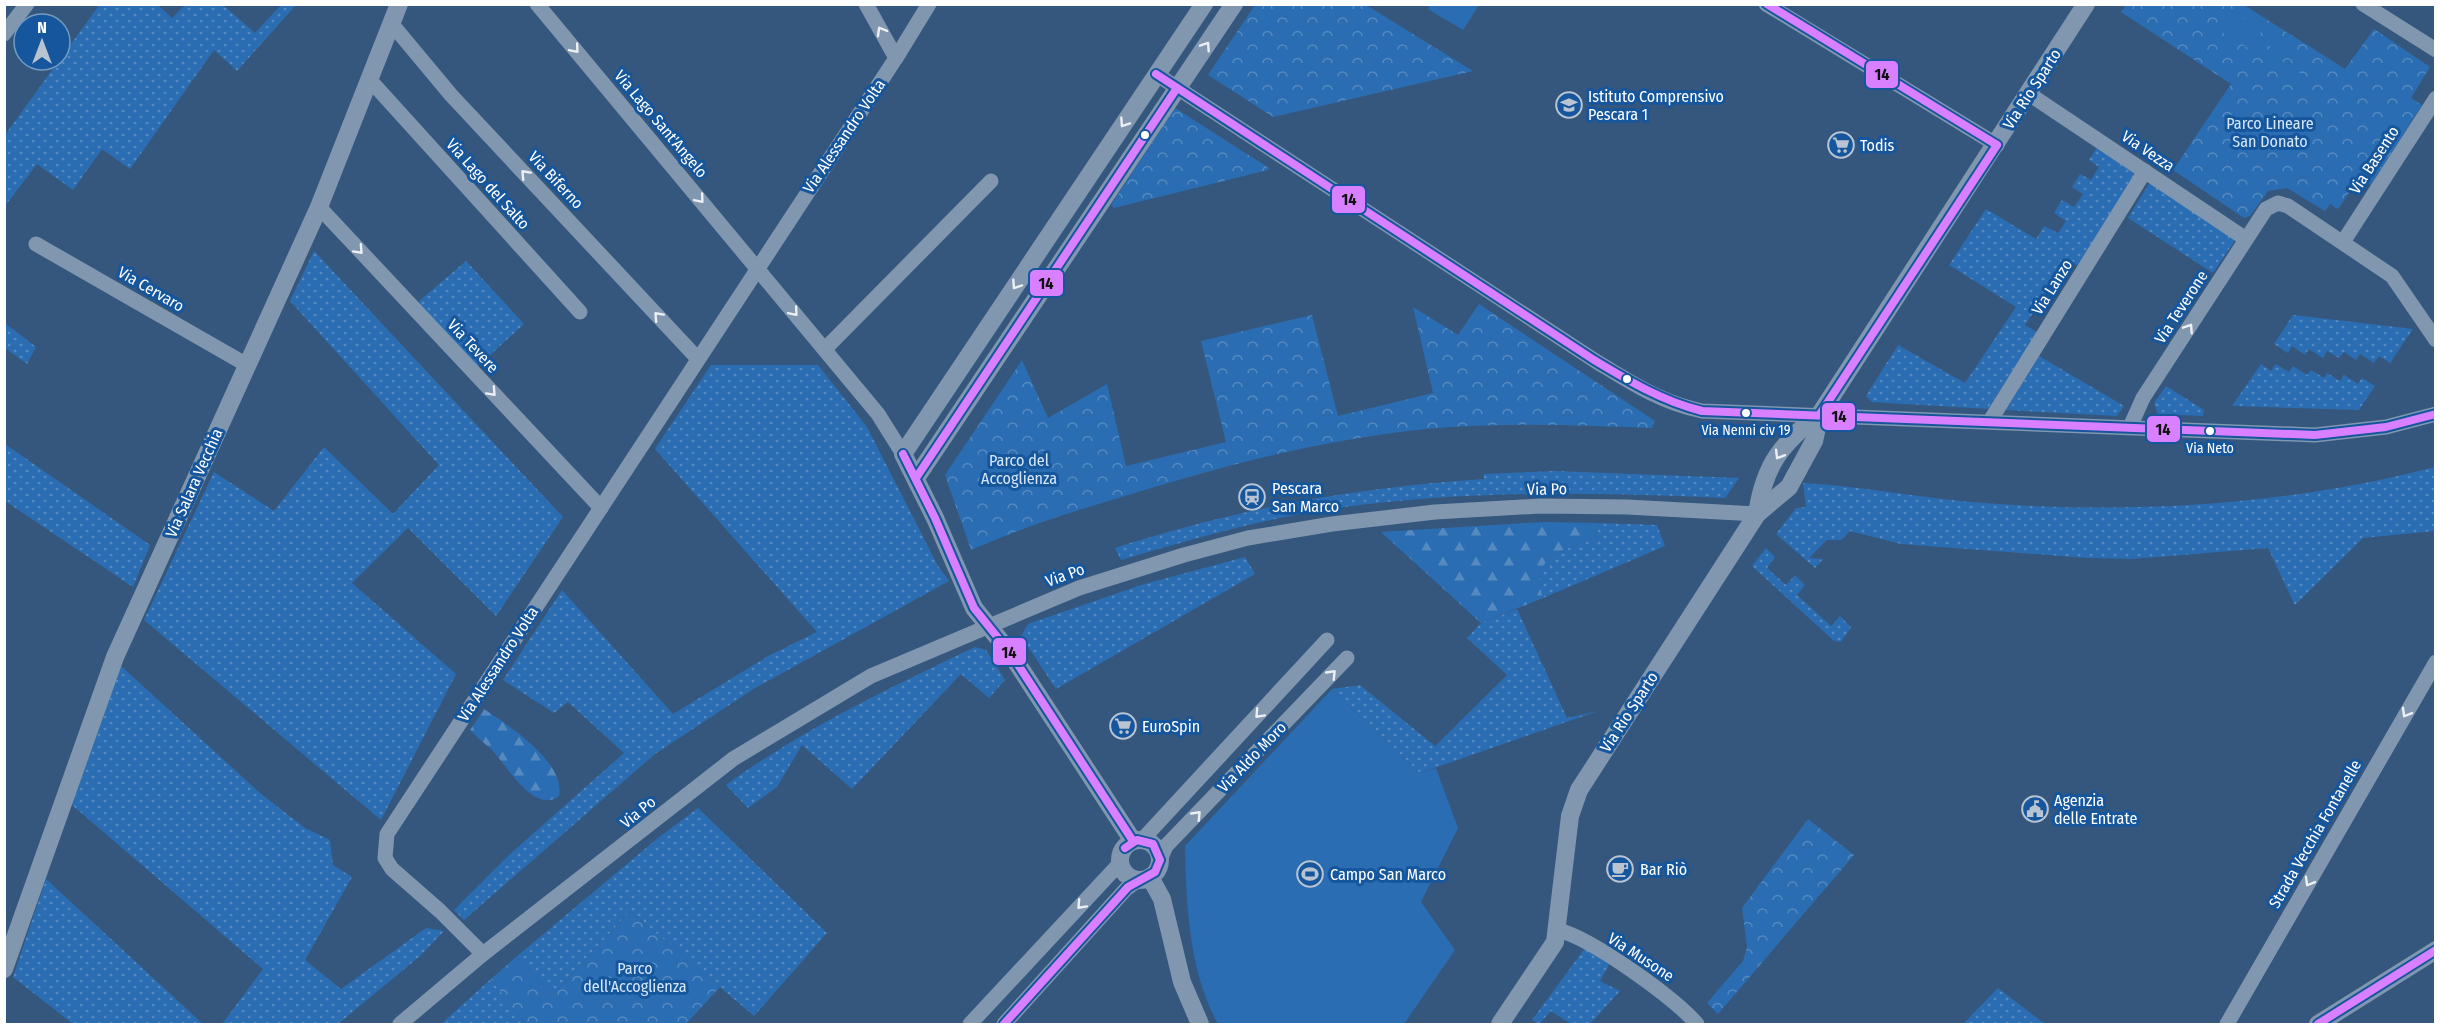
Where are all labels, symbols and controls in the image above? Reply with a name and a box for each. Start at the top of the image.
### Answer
north arrow [12,12,72,72]
text: N [37,18,47,37]
one-way arrow [877,27,888,37]
one-way arrow [568,42,579,53]
one-way arrow [1198,42,1209,53]
street label: Via Rio Sparto [1999,45,2065,133]
line badge: 14 [1865,60,1899,89]
text: 14 [1875,65,1890,84]
street label: Via Lago Sant'Angelo [611,66,711,182]
street label: Via Alessandro Volta [799,75,889,197]
place label: Istituto Comprensivo Pescara 1 [1588,87,1724,124]
school or university icon: Istituto Comprensivo Pescara 1 [1554,90,1584,120]
park label: Parco Lineare San Donato [2226,114,2314,151]
one-way arrow [1120,116,1131,127]
street label: Via Basento [2345,123,2403,197]
street label: Via Vezza [2118,126,2178,176]
unlabelled marker [1139,129,1151,141]
supermarket icon: Todis [1826,130,1856,160]
street label: Via Lago del Salto [442,135,534,233]
place label: Todis [1860,136,1895,155]
street label: Via Biferno [525,147,587,213]
one-way arrow [521,170,532,180]
line badge: 14 [1331,185,1366,214]
text: 14 [1342,190,1357,209]
one-way arrow [693,192,704,203]
one-way arrow [352,243,363,254]
street label: Via Lanzo [2028,256,2076,318]
street label: Via Cervaro [114,262,188,316]
street label: Via Teverone [2150,267,2212,347]
line badge: 14 [1029,269,1064,297]
text: 14 [1039,274,1054,293]
one-way arrow [1012,278,1023,289]
one-way arrow [787,305,798,316]
one-way arrow [655,312,666,323]
street label: Via Tevere [443,315,503,377]
one-way arrow [2181,324,2193,334]
unlabelled marker [1621,373,1633,385]
one-way arrow [485,385,496,396]
line badge: 14 [1821,402,1856,431]
marker: Via Nenni civ 19 [1740,407,1752,419]
text: 14 [1832,407,1847,426]
line badge: 14 [2146,415,2181,443]
text: 14 [2156,420,2171,439]
place label: Via Nenni civ 19 [1701,422,1791,439]
street label: Via Salara Vecchia [161,425,227,540]
marker: Via Neto [2204,425,2216,437]
place label: Via Neto [2186,440,2234,457]
one-way arrow [1775,449,1787,459]
park label: Parco del Accoglienza [981,451,1057,488]
place label: Pescara San Marco [1272,479,1339,516]
street label: Via Po [1527,479,1567,499]
station icon: Pescara San Marco [1237,482,1267,512]
street label: Via Po [1043,559,1087,591]
street label: Via Alessandro Volta [454,603,542,725]
line badge: 14 [992,637,1027,666]
text: 14 [1002,643,1017,662]
street label: Via Rio Sparto [1596,668,1662,756]
one-way arrow [1325,671,1336,681]
one-way arrow [1255,707,1266,718]
one-way arrow [2402,707,2414,717]
supermarket icon: EuroSpin [1108,711,1138,741]
place label: EuroSpin [1142,717,1200,736]
street label: Via Aldo Moro [1214,718,1290,796]
street label: Strada Vecchia Fontanelle [2265,756,2365,912]
place label: Agenzia delle Entrate [2054,791,2137,828]
street label: Via Po [616,792,660,832]
public building icon: Agenzia delle Entrate [2020,794,2050,824]
one-way arrow [1189,811,1200,822]
cafe icon: Bar Riò [1605,854,1635,884]
sports icon: Campo San Marco [1295,859,1325,889]
place label: Bar Riò [1640,860,1687,879]
place label: Campo San Marco [1330,865,1446,884]
one-way arrow [2305,876,2316,886]
one-way arrow [1077,898,1088,909]
street label: Via Musone [1604,929,1678,985]
park label: Parco dell'Accoglienza [583,959,687,996]

